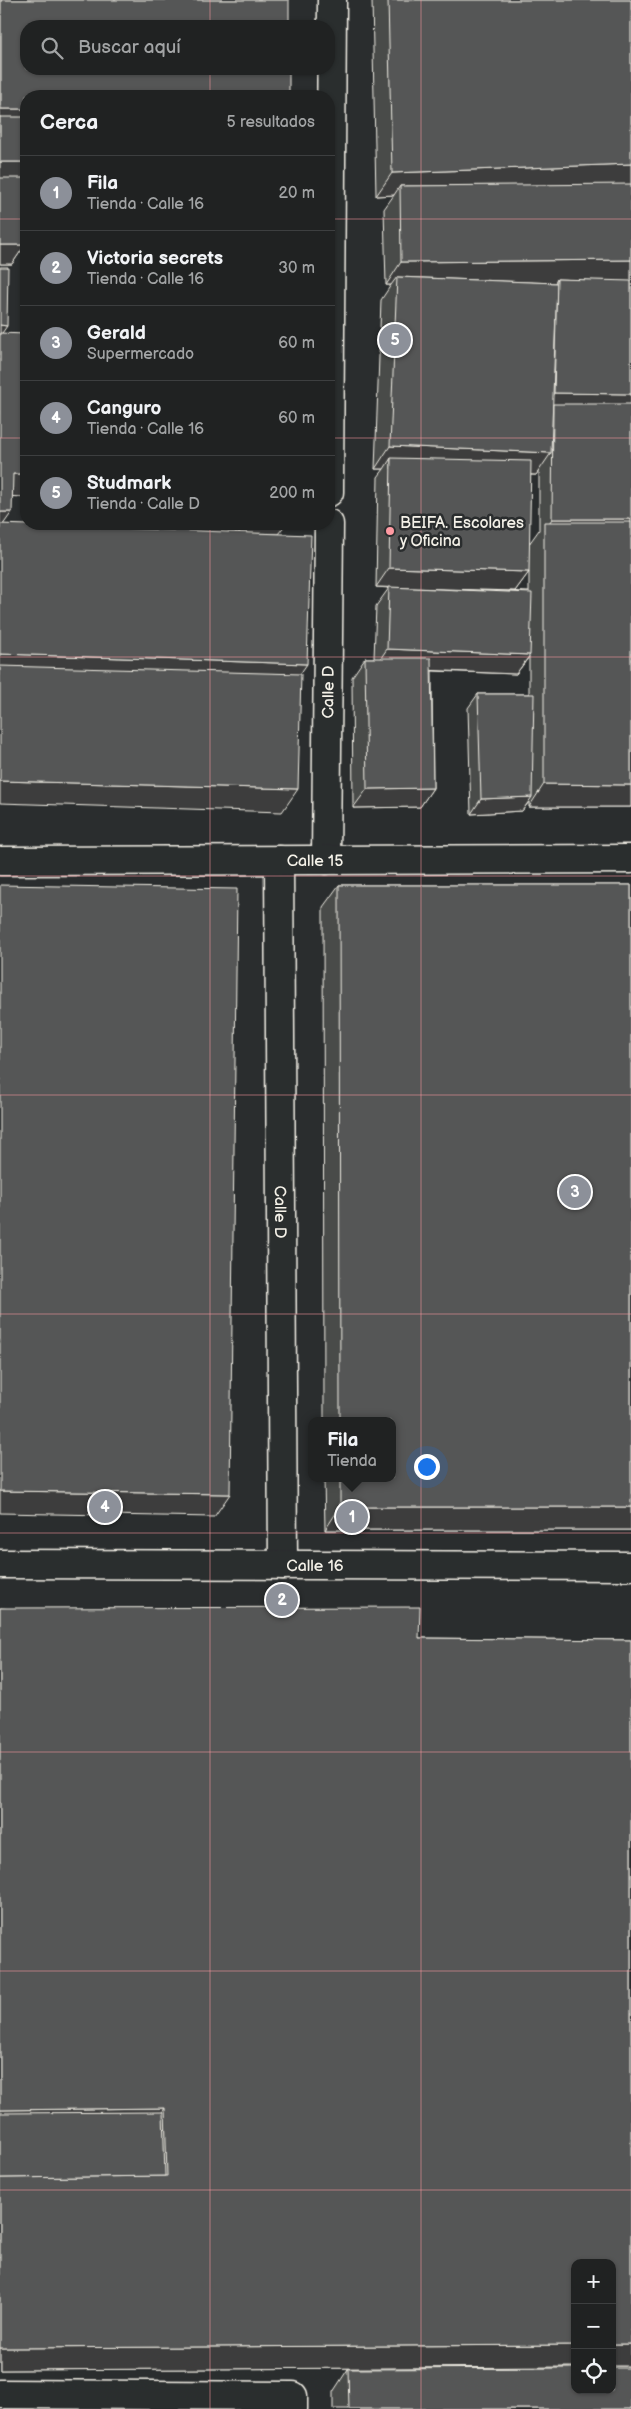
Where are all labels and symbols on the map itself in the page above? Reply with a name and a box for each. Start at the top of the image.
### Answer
pin: 5 [379,321,411,359]
place label: BEIFA. Escolares y Oficina [399,514,524,551]
marker: BEIFA. Escolares y Oficina [384,525,396,537]
street label: Calle D [319,665,339,719]
street label: Calle 15 [287,852,343,871]
pin: 3 [559,1173,591,1211]
street label: Calle D [270,1185,289,1239]
your location [414,1454,440,1480]
pin: 4 [89,1488,121,1526]
pin: 1 [336,1498,368,1536]
street label: Calle 16 [286,1557,344,1576]
pin: 2 [266,1581,298,1619]

